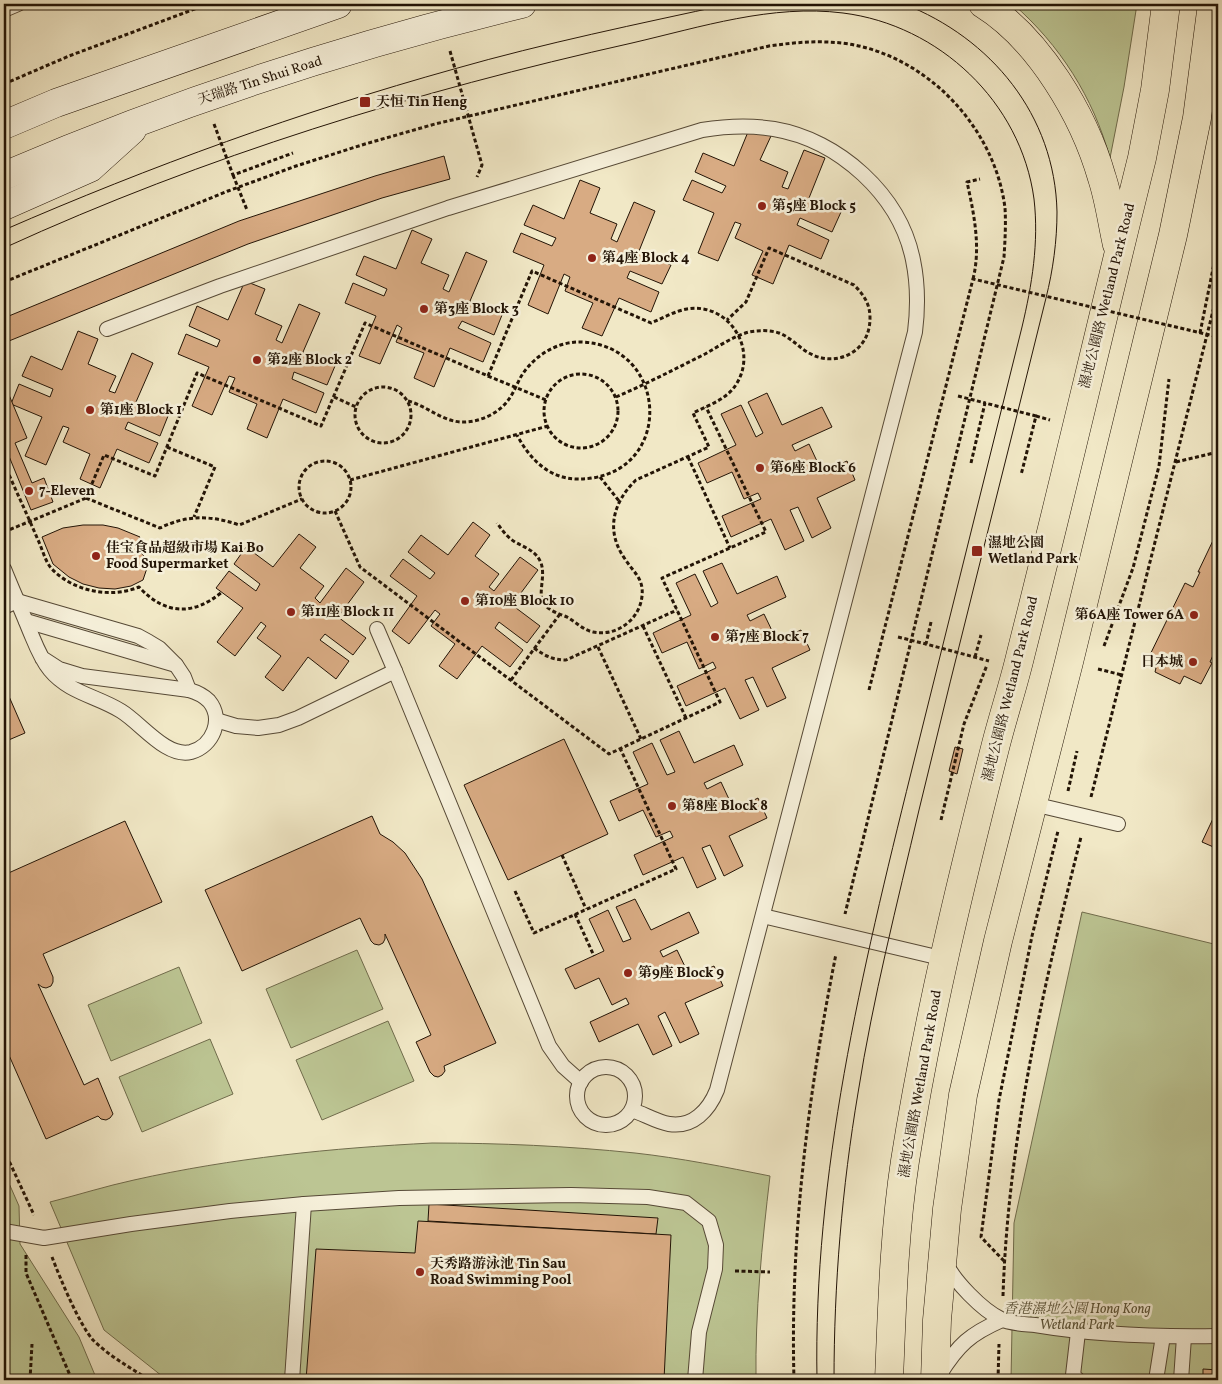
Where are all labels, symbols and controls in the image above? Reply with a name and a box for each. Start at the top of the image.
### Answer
street label: 天瑞路 Tin Shui Road [195,52,325,110]
place label: 天恒 Tin Heng [376,93,468,112]
marker: 天恒 Tin Heng [358,95,372,109]
place label: 第5座 Block 5 [772,197,856,216]
marker: 第5座 Block 5 [756,200,768,212]
street label: 濕地公園路 Wetland Park Road [1076,201,1140,391]
place label: 第4座 Block 4 [602,249,690,268]
marker: 第4座 Block 4 [586,252,598,264]
place label: 第3座 Block 3 [434,300,519,319]
marker: 第3座 Block 3 [418,303,430,315]
place label: 第2座 Block 2 [267,351,352,370]
marker: 第2座 Block 2 [251,354,263,366]
place label: 第1座 Block 1 [100,401,182,420]
marker: 第1座 Block 1 [84,404,96,416]
place label: 第6座 Block 6 [770,459,856,478]
marker: 第6座 Block 6 [754,462,766,474]
place label: 7-Eleven [39,482,95,501]
marker: 7-Eleven [23,485,35,497]
place label: 濕地公園 Wetland Park [988,534,1078,569]
place label: 佳宝食品超級市場 Kai Bo Food Supermarket [106,539,264,574]
marker: 濕地公園 Wetland Park [970,544,984,558]
marker: 佳宝食品超級市場 Kai Bo Food Supermarket [90,550,102,562]
place label: 第10座 Block 10 [475,592,574,611]
street label: 濕地公園路 Wetland Park Road [979,594,1043,784]
marker: 第10座 Block 10 [459,595,471,607]
place label: 第11座 Block 11 [301,603,394,622]
marker: 第11座 Block 11 [285,606,297,618]
place label: 第6A座 Tower 6A [1075,606,1184,625]
marker: 第6A座 Tower 6A [1188,609,1200,621]
place label: 第7座 Block 7 [725,628,809,647]
marker: 第7座 Block 7 [709,631,721,643]
place label: 日本城 [1141,653,1183,672]
marker: 日本城 [1187,656,1199,668]
place label: 第8座 Block 8 [682,797,768,816]
marker: 第8座 Block 8 [666,800,678,812]
place label: 第9座 Block 9 [638,964,724,983]
marker: 第9座 Block 9 [622,967,634,979]
street label: 濕地公園路 Wetland Park Road [895,988,947,1179]
place label: 天秀路游泳池 Tin Sau Road Swimming Pool [430,1255,572,1290]
marker: 天秀路游泳池 Tin Sau Road Swimming Pool [414,1266,426,1278]
park label: 香港濕地公園 Hong Kong Wetland Park [1003,1300,1151,1335]

